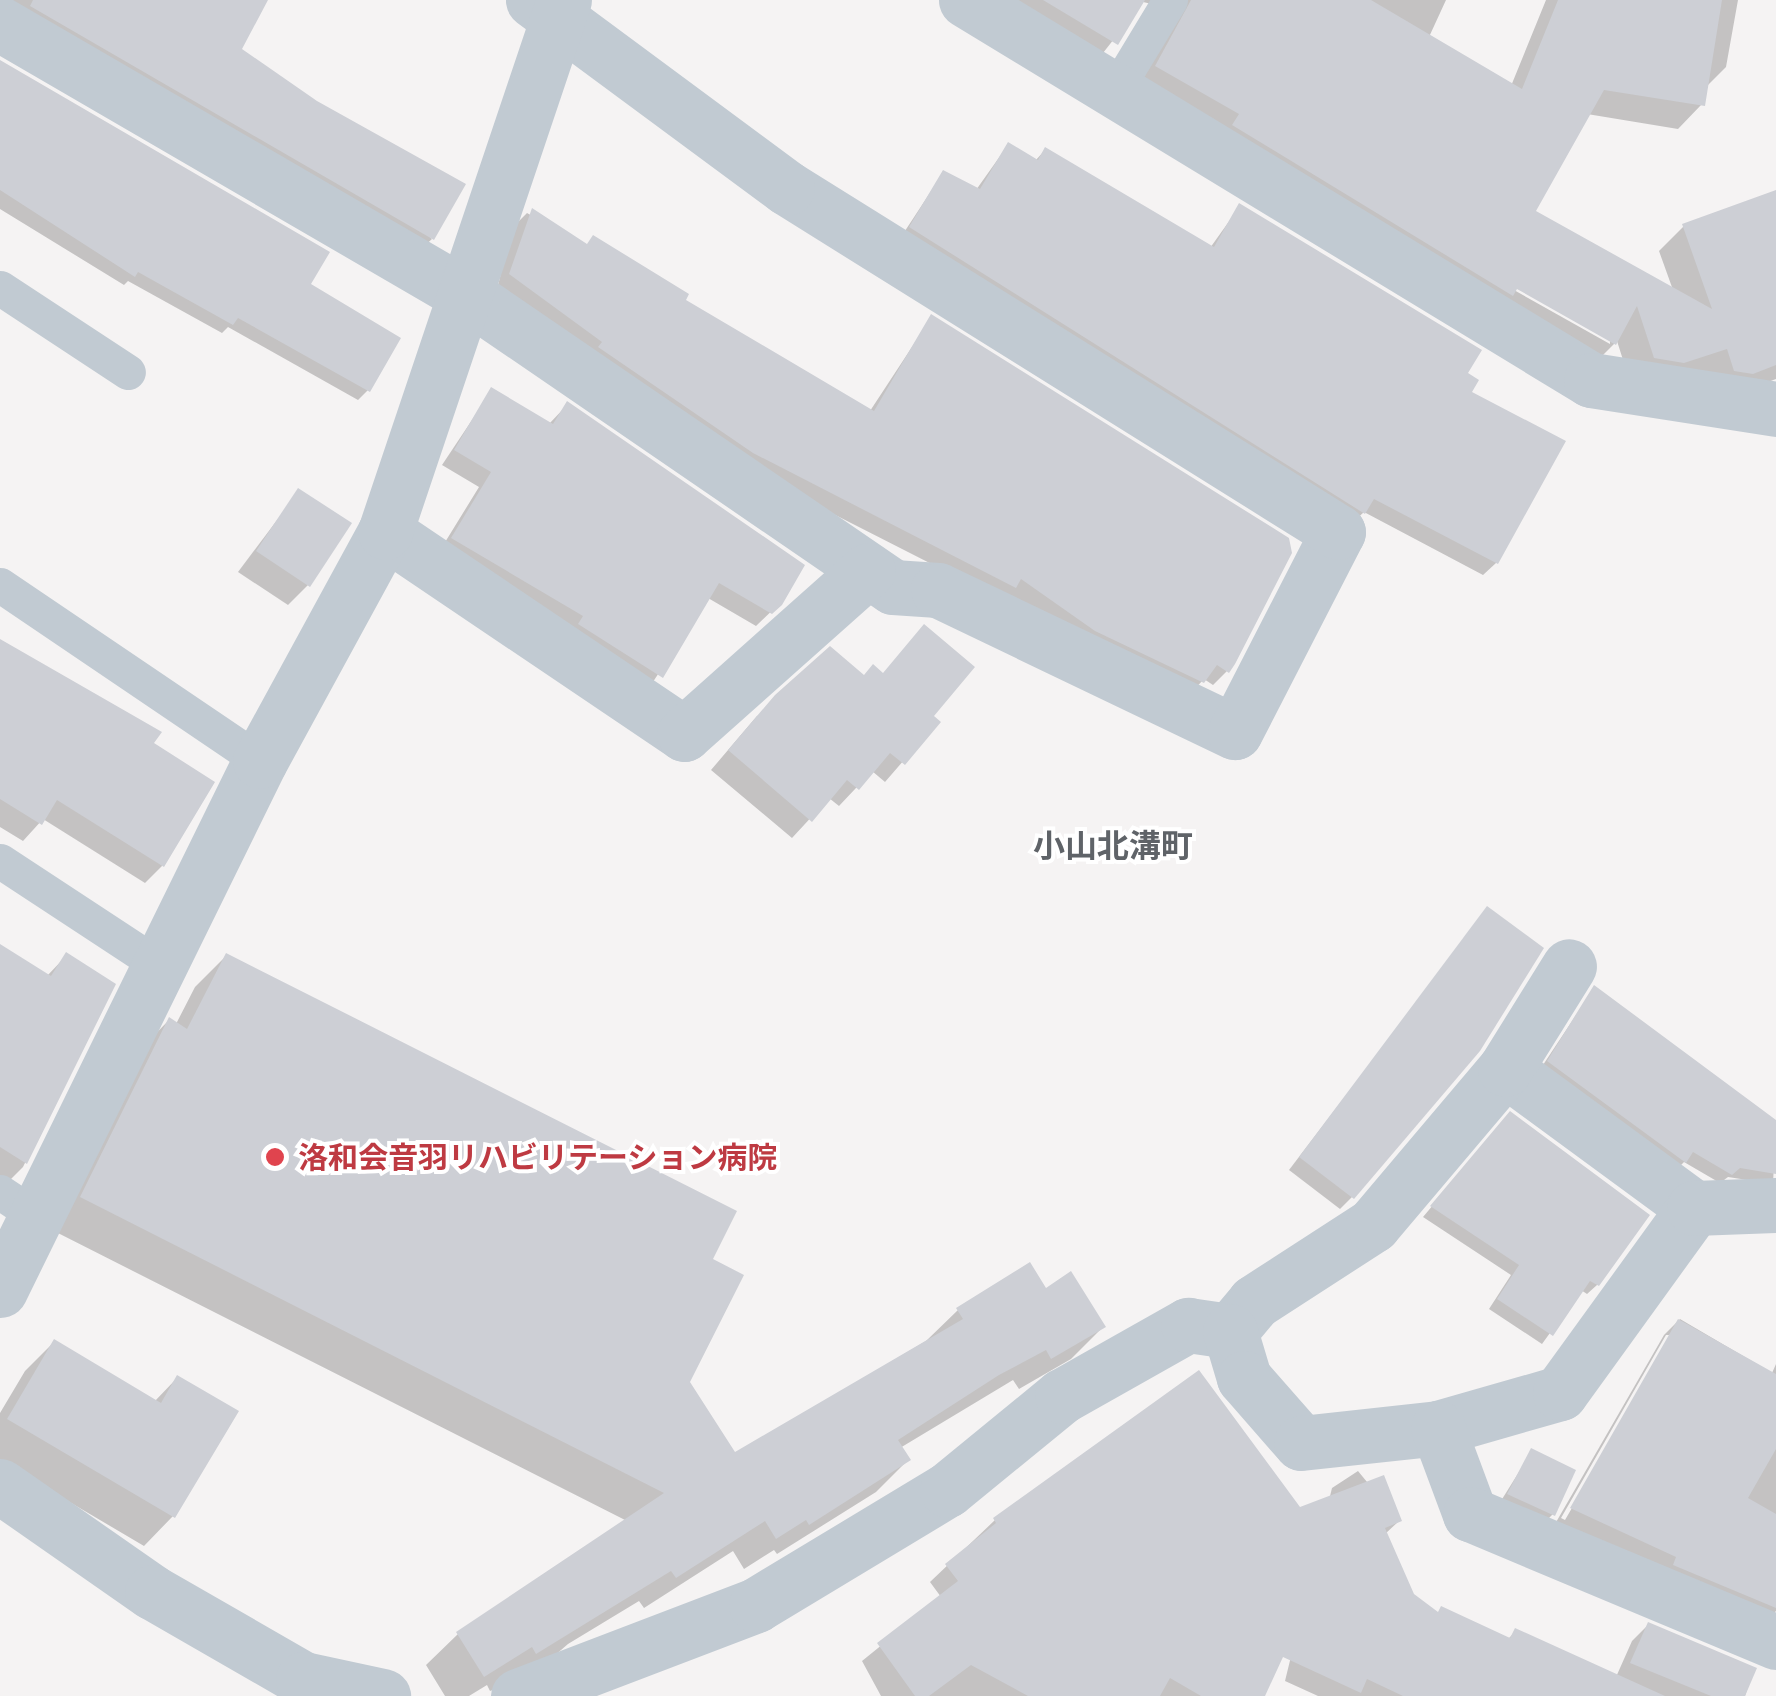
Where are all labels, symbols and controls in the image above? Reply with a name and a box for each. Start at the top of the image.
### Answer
district label: 小山北溝町 [1033,827,1193,865]
place label: 洛和会音羽リハビリテーション病院 [298,1139,778,1175]
marker: 洛和会音羽リハビリテーション病院 [262,1144,288,1170]

